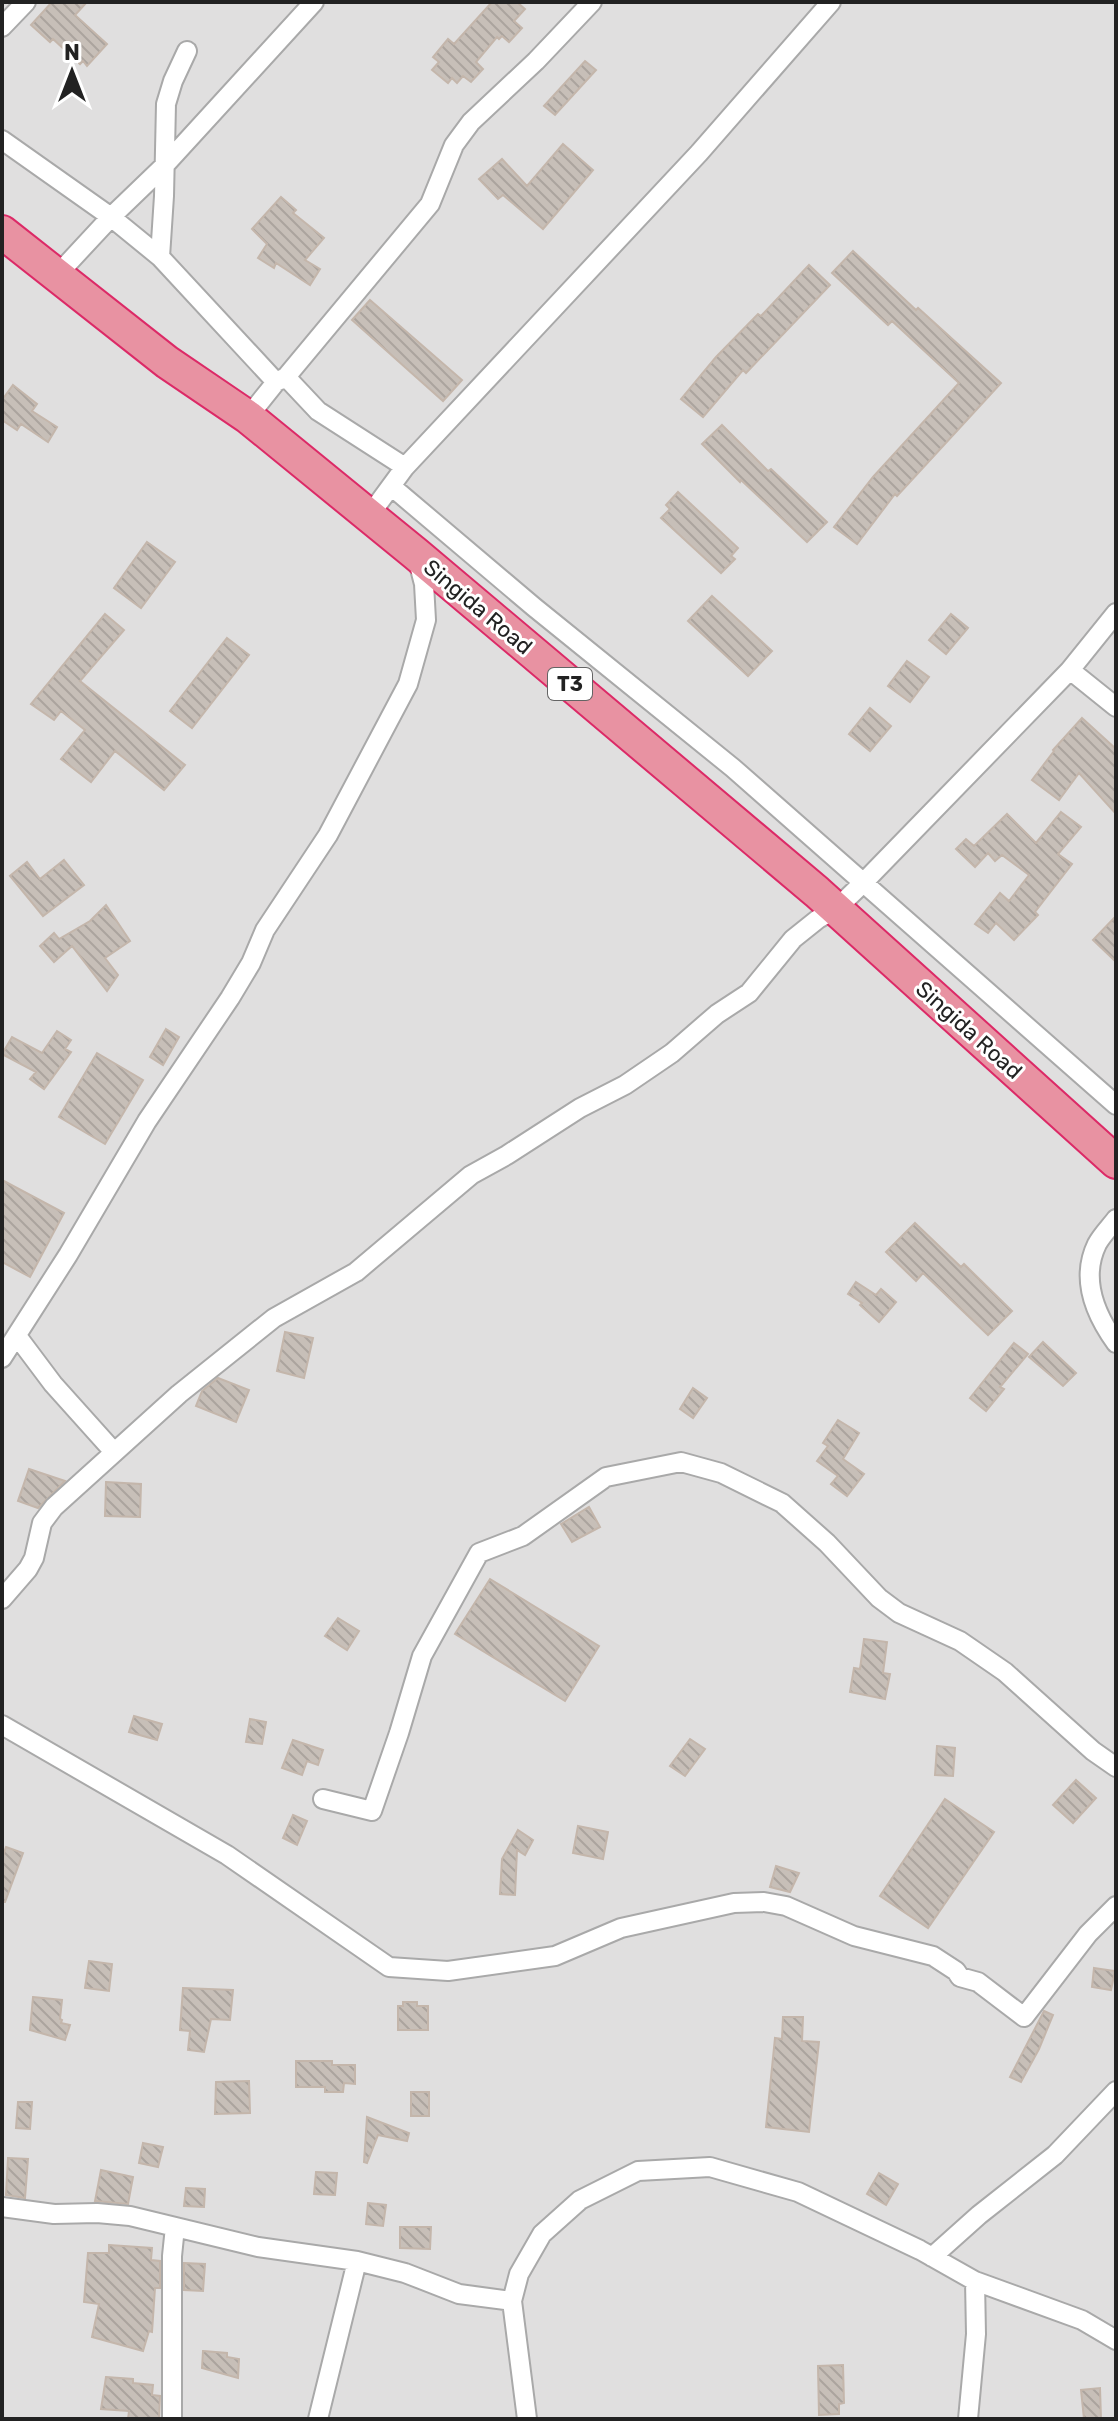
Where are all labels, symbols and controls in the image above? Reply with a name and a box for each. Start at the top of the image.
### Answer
north arrow [32,32,112,112]
text: N [64,39,80,66]
street label: Singida Road [418,554,538,660]
road number: T3 [548,668,592,700]
street label: Singida Road [910,975,1028,1085]

